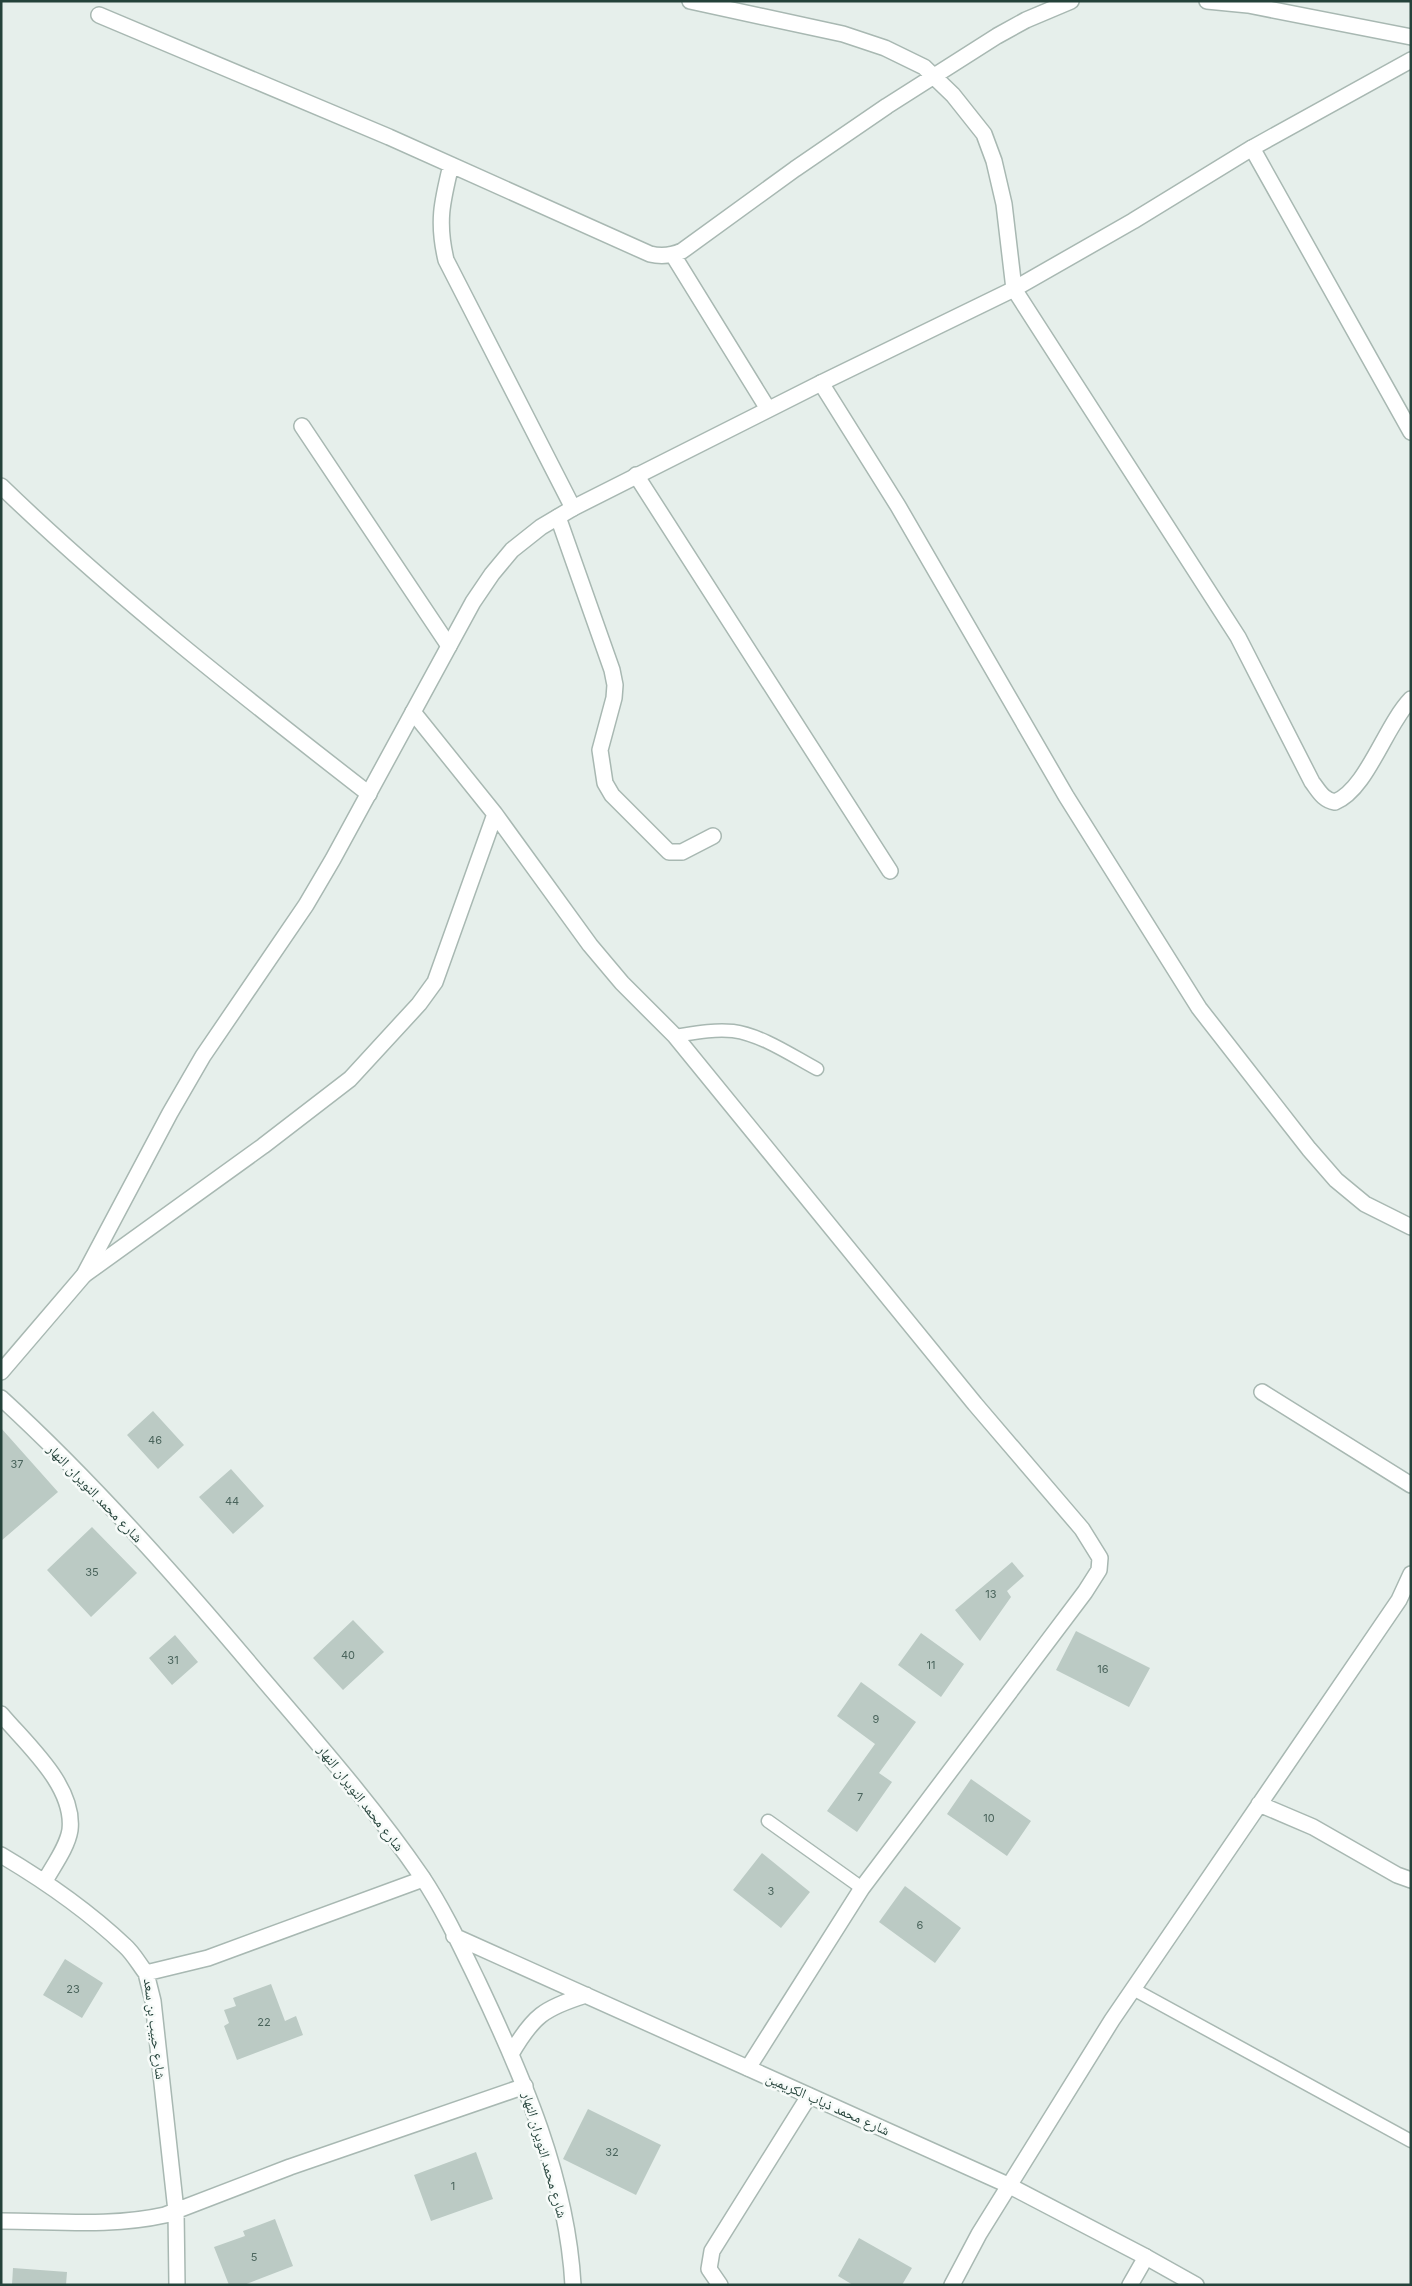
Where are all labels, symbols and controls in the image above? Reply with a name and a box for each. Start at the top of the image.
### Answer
house number: 46 [148,1433,162,1447]
street label: شارع محمد النويران النهار [42,1439,147,1547]
house number: 37 [10,1457,24,1471]
house number: 44 [225,1494,239,1508]
house number: 35 [85,1565,99,1579]
house number: 13 [985,1587,997,1601]
house number: 40 [341,1648,355,1662]
house number: 31 [167,1653,179,1667]
house number: 11 [927,1658,935,1672]
house number: 16 [1097,1662,1109,1676]
house number: 9 [873,1712,880,1726]
street label: شارع محمد النويران النهار [312,1740,408,1855]
house number: 7 [857,1790,863,1804]
house number: 10 [983,1811,995,1825]
house number: 3 [768,1884,775,1898]
house number: 6 [917,1918,924,1932]
street label: شارع حبيب بن سعد [139,1977,170,2081]
house number: 23 [66,1982,80,1996]
house number: 22 [257,2015,271,2029]
street label: شارع محمد ذياب الكريمين [763,2069,893,2140]
street label: شارع محمد النويران النهار [517,2089,572,2220]
house number: 32 [605,2145,619,2159]
house number: 1 [451,2179,455,2193]
house number: 5 [251,2250,258,2264]

